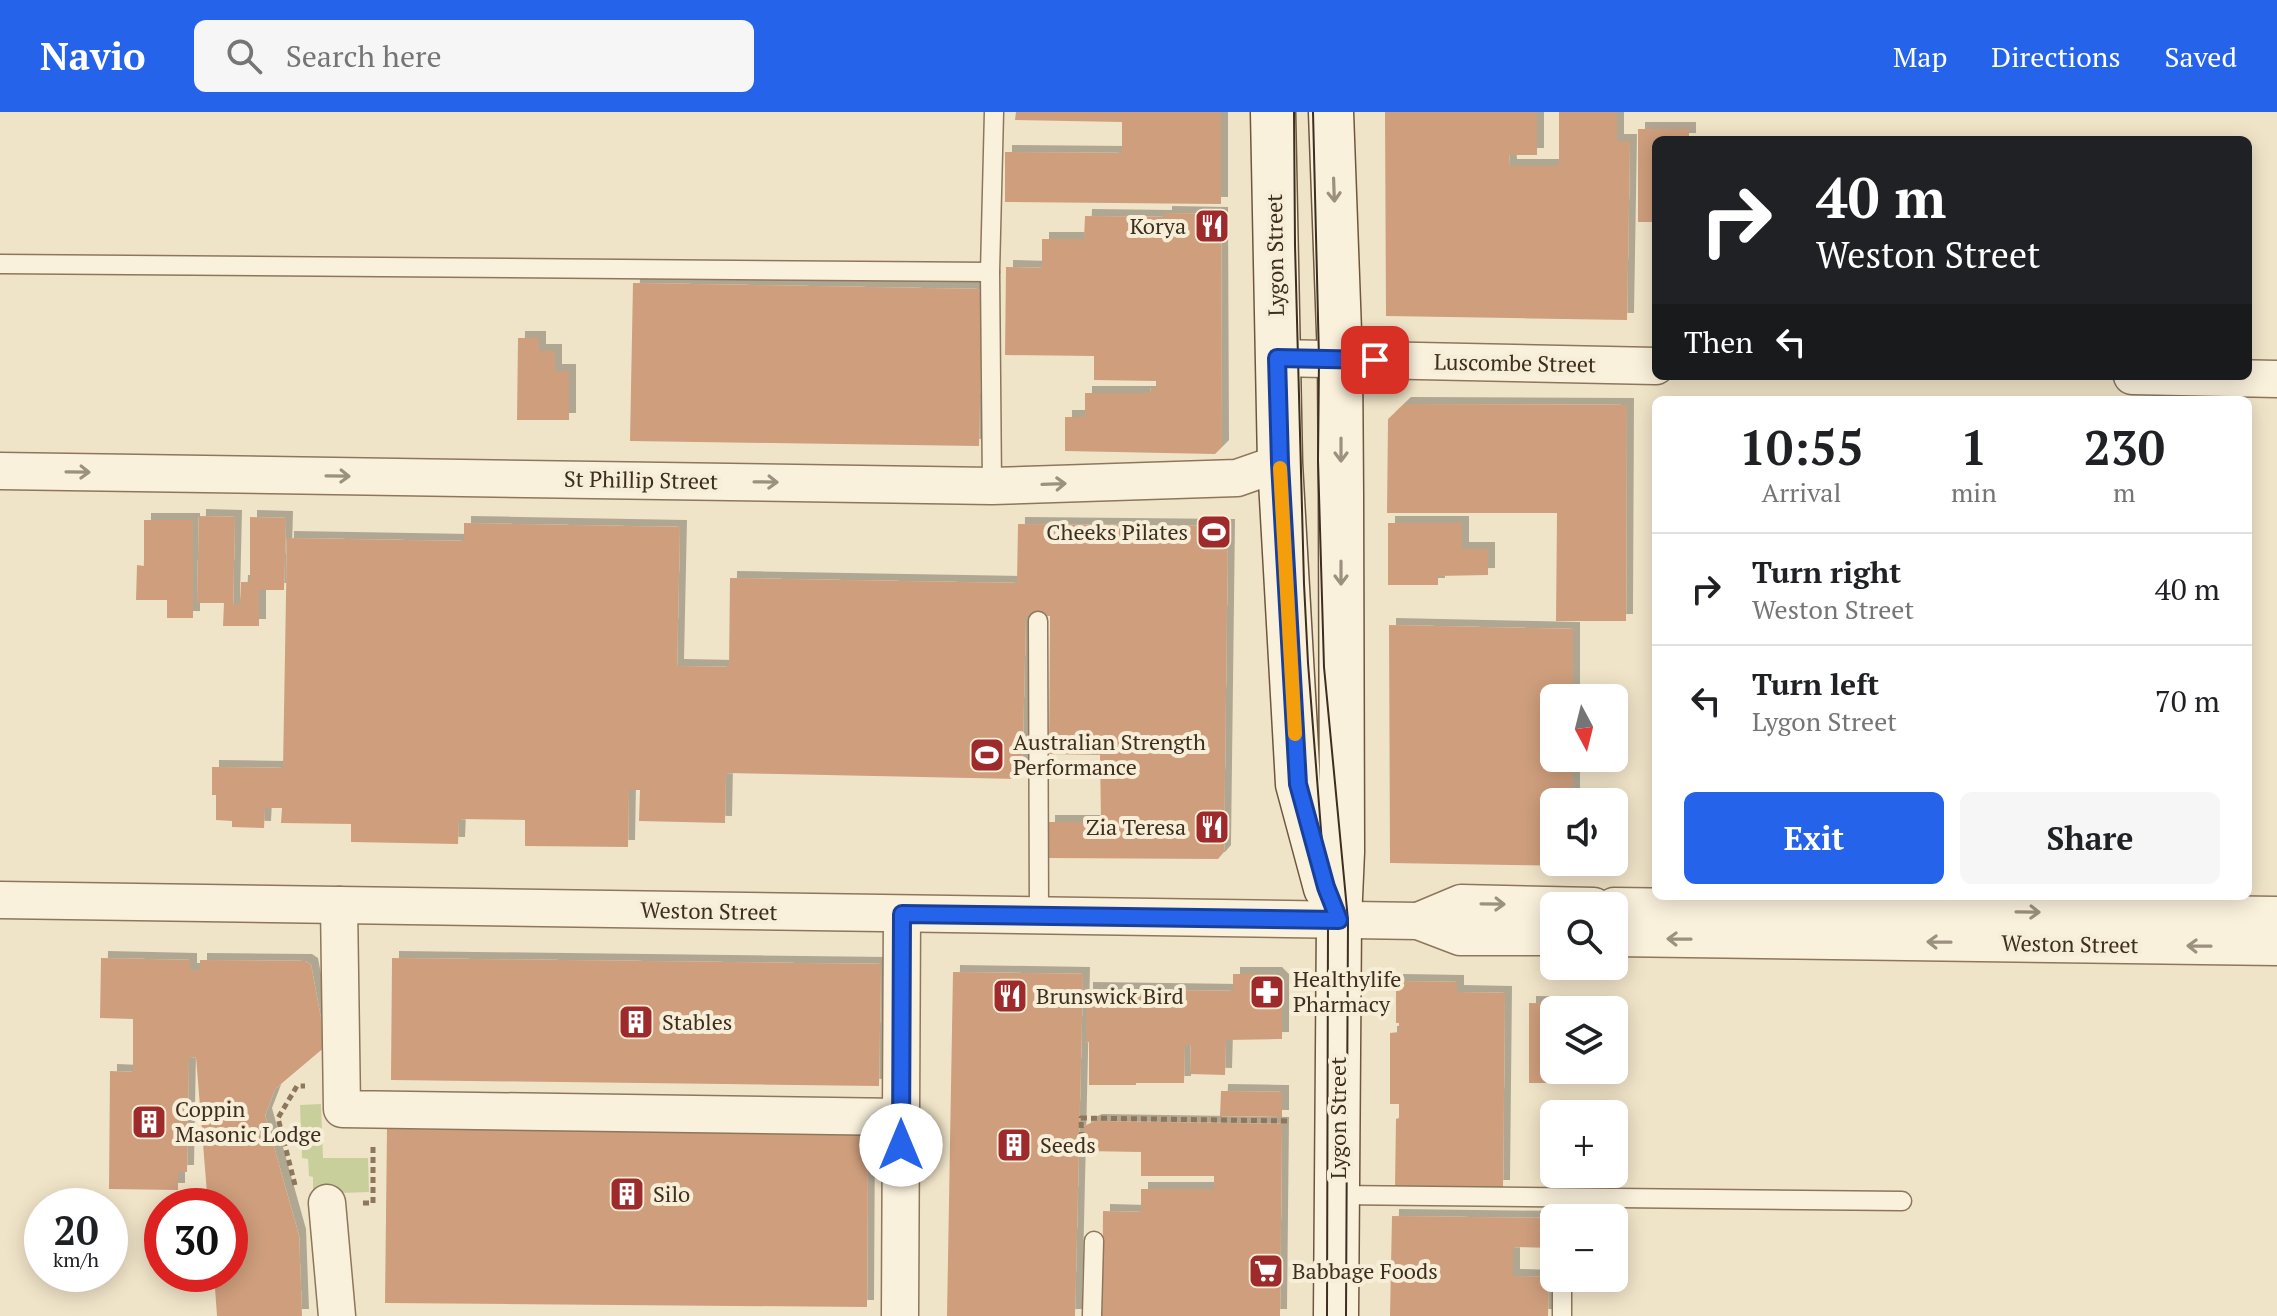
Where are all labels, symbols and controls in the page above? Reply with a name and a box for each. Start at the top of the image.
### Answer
search box [194,20,754,92]
text: Navio [40,31,146,81]
icon: search [222,34,266,78]
text: Search here [286,36,442,76]
text: Map [1893,38,1947,75]
text: Directions [1991,38,2121,75]
text: Saved [2165,38,2237,75]
text: 40 m [1816,160,1946,234]
icon: right [1684,168,1788,272]
one-way arrow [1327,176,1342,203]
street label: Lygon Street [1259,193,1290,317]
restaurant icon: Korya [1193,207,1231,245]
place label: Korya [1130,211,1186,240]
text: Weston Street [1816,231,2040,278]
icon: left [1769,320,1813,364]
text: Then [1684,322,1753,362]
pin [1341,326,1409,394]
icon: arrive [1353,338,1397,382]
street label: Luscombe Street [1434,347,1596,378]
text: 10:55 [1739,415,1864,479]
text: 1 [1960,415,1987,479]
text: 230 [2084,415,2165,479]
one-way arrow [1333,436,1349,463]
one-way arrow [64,464,91,480]
street label: St Phillip Street [564,464,718,495]
one-way arrow [324,468,351,484]
one-way arrow [752,474,779,490]
text: Arrival [1762,475,1841,509]
text: min [1951,475,1997,509]
text: m [2113,475,2136,509]
one-way arrow [1040,476,1067,491]
sports icon: Cheeks Pilates [1195,513,1233,551]
place label: Cheeks Pilates [1046,517,1188,546]
text: Turn right [1752,552,1901,592]
one-way arrow [1333,559,1349,586]
icon: right [1684,567,1728,611]
text: 40 m [2155,569,2220,609]
text: Weston Street [1752,592,1914,626]
text: Turn left [1752,664,1879,704]
icon: left [1684,679,1728,723]
text: 70 m [2155,681,2220,721]
north arrow [1540,684,1628,772]
map controls [1540,684,1628,1292]
text: Lygon Street [1752,704,1897,738]
place label: Australian Strength Performance [1013,727,1206,781]
sports icon: Australian Strength Performance [968,736,1006,774]
button: sound [1540,788,1628,876]
button: Exit [1684,792,1944,884]
button: Share [1960,792,2220,884]
restaurant icon: Zia Teresa [1193,808,1231,846]
place label: Zia Teresa [1086,812,1186,841]
button: search [1540,892,1628,980]
street label: Weston Street [640,895,778,926]
one-way arrow [1479,896,1506,912]
one-way arrow [2014,904,2041,920]
street label: Weston Street [2001,928,2139,959]
one-way arrow [1666,931,1693,947]
one-way arrow [1926,935,1953,950]
one-way arrow [2186,938,2213,954]
place label: Healthylife Pharmacy [1293,964,1401,1018]
pharmacy icon: Healthylife Pharmacy [1248,973,1286,1011]
restaurant icon: Brunswick Bird [991,977,1029,1015]
place label: Brunswick Bird [1036,981,1184,1010]
button: layers [1540,996,1628,1084]
building icon: Stables [617,1003,655,1041]
place label: Stables [662,1007,732,1036]
street label: Lygon Street [1323,1057,1352,1179]
place label: Coppin Masonic Lodge [175,1094,321,1148]
button: + [1540,1100,1628,1188]
building icon: Coppin Masonic Lodge [130,1103,168,1141]
position arrow [859,1103,943,1187]
building icon: Seeds [995,1126,1033,1164]
place label: Seeds [1040,1130,1096,1159]
building icon: Silo [608,1175,646,1213]
place label: Silo [653,1179,690,1208]
speed limit sign: 30 [144,1188,248,1292]
text: 20 [53,1203,99,1256]
button: − [1540,1204,1628,1292]
text: km/h [53,1246,99,1273]
supermarket icon: Babbage Foods [1247,1252,1285,1290]
place label: Babbage Foods [1292,1256,1438,1285]

